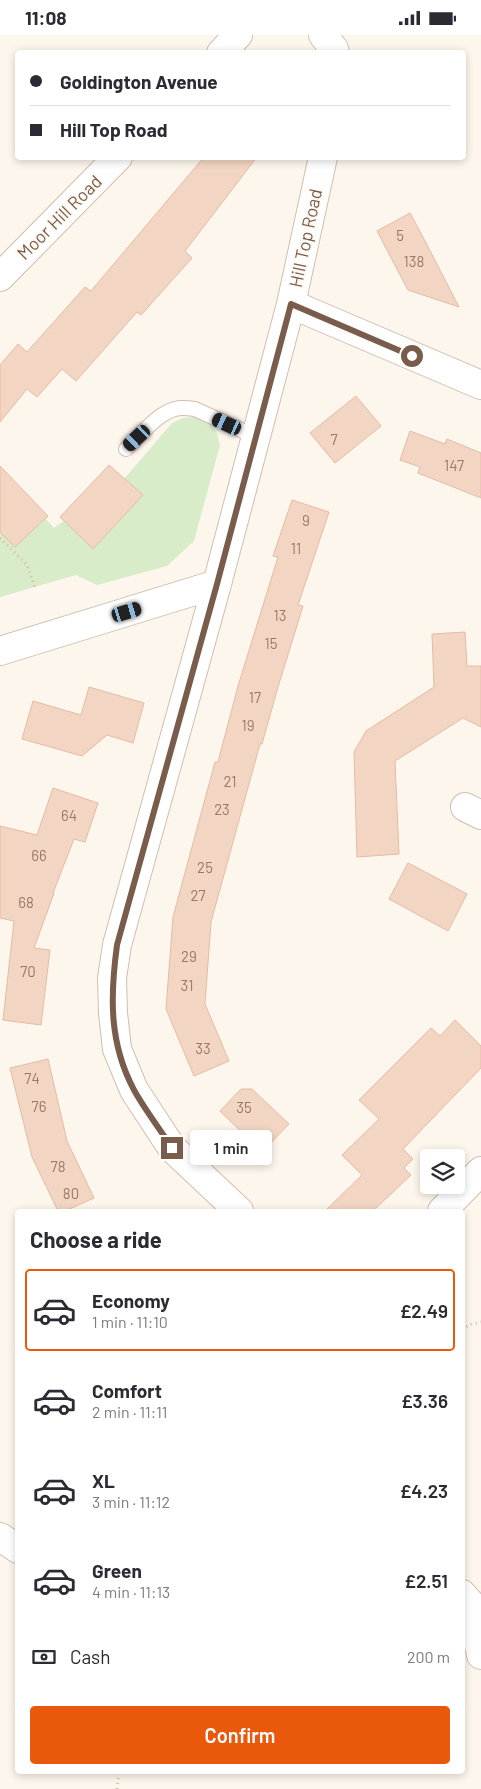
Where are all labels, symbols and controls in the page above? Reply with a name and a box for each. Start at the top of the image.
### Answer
text: 11:08 [25,6,67,29]
text: Goldington Avenue [60,70,218,93]
text: Hill Top Road [60,118,167,141]
street label: Moor Hill Road [12,170,106,264]
street label: Hill Top Road [284,187,326,289]
house number: 5 [396,226,404,244]
house number: 138 [404,252,424,270]
route start [401,345,423,367]
car [210,411,243,437]
car [120,422,153,454]
house number: 7 [330,430,338,448]
house number: 147 [444,456,464,474]
house number: 9 [302,511,310,529]
house number: 11 [291,539,301,557]
car [110,600,143,624]
house number: 13 [274,606,286,624]
house number: 15 [265,634,277,652]
house number: 17 [249,688,261,706]
house number: 19 [241,716,255,734]
house number: 21 [223,772,237,790]
house number: 23 [214,800,230,818]
house number: 64 [61,806,77,824]
house number: 66 [31,846,47,864]
house number: 25 [197,858,213,876]
house number: 27 [190,886,206,904]
house number: 68 [18,893,34,911]
house number: 29 [181,947,197,965]
house number: 70 [20,962,36,980]
house number: 31 [181,976,193,994]
house number: 33 [195,1039,211,1057]
house number: 74 [24,1069,40,1087]
house number: 76 [32,1097,46,1115]
house number: 35 [236,1098,252,1116]
callout: 1 min [190,1131,272,1165]
route end [161,1137,183,1159]
text: 1 min [214,1138,248,1157]
map controls [420,1149,465,1194]
button: layers [420,1149,465,1194]
house number: 78 [51,1157,65,1175]
house number: 80 [63,1184,79,1202]
text: Choose a ride [30,1226,162,1252]
icon: car [32,1288,77,1333]
text: Economy [92,1289,170,1312]
text: £2.49 [400,1299,448,1322]
text: 1 min · 11:10 [92,1312,168,1331]
icon: car [32,1378,77,1423]
text: Comfort [92,1379,162,1402]
text: £3.36 [401,1389,448,1412]
text: 2 min · 11:11 [92,1402,167,1421]
icon: car [32,1468,77,1513]
text: XL [92,1469,115,1492]
text: £4.23 [400,1479,448,1502]
text: 3 min · 11:12 [92,1492,170,1511]
icon: car [32,1558,77,1603]
text: Green [92,1559,142,1582]
text: £2.51 [404,1569,448,1592]
text: 4 min · 11:13 [92,1582,170,1601]
icon: cash [30,1643,58,1671]
text: Cash [70,1645,111,1668]
text: 200 m [407,1647,450,1666]
button: Confirm [30,1706,450,1764]

